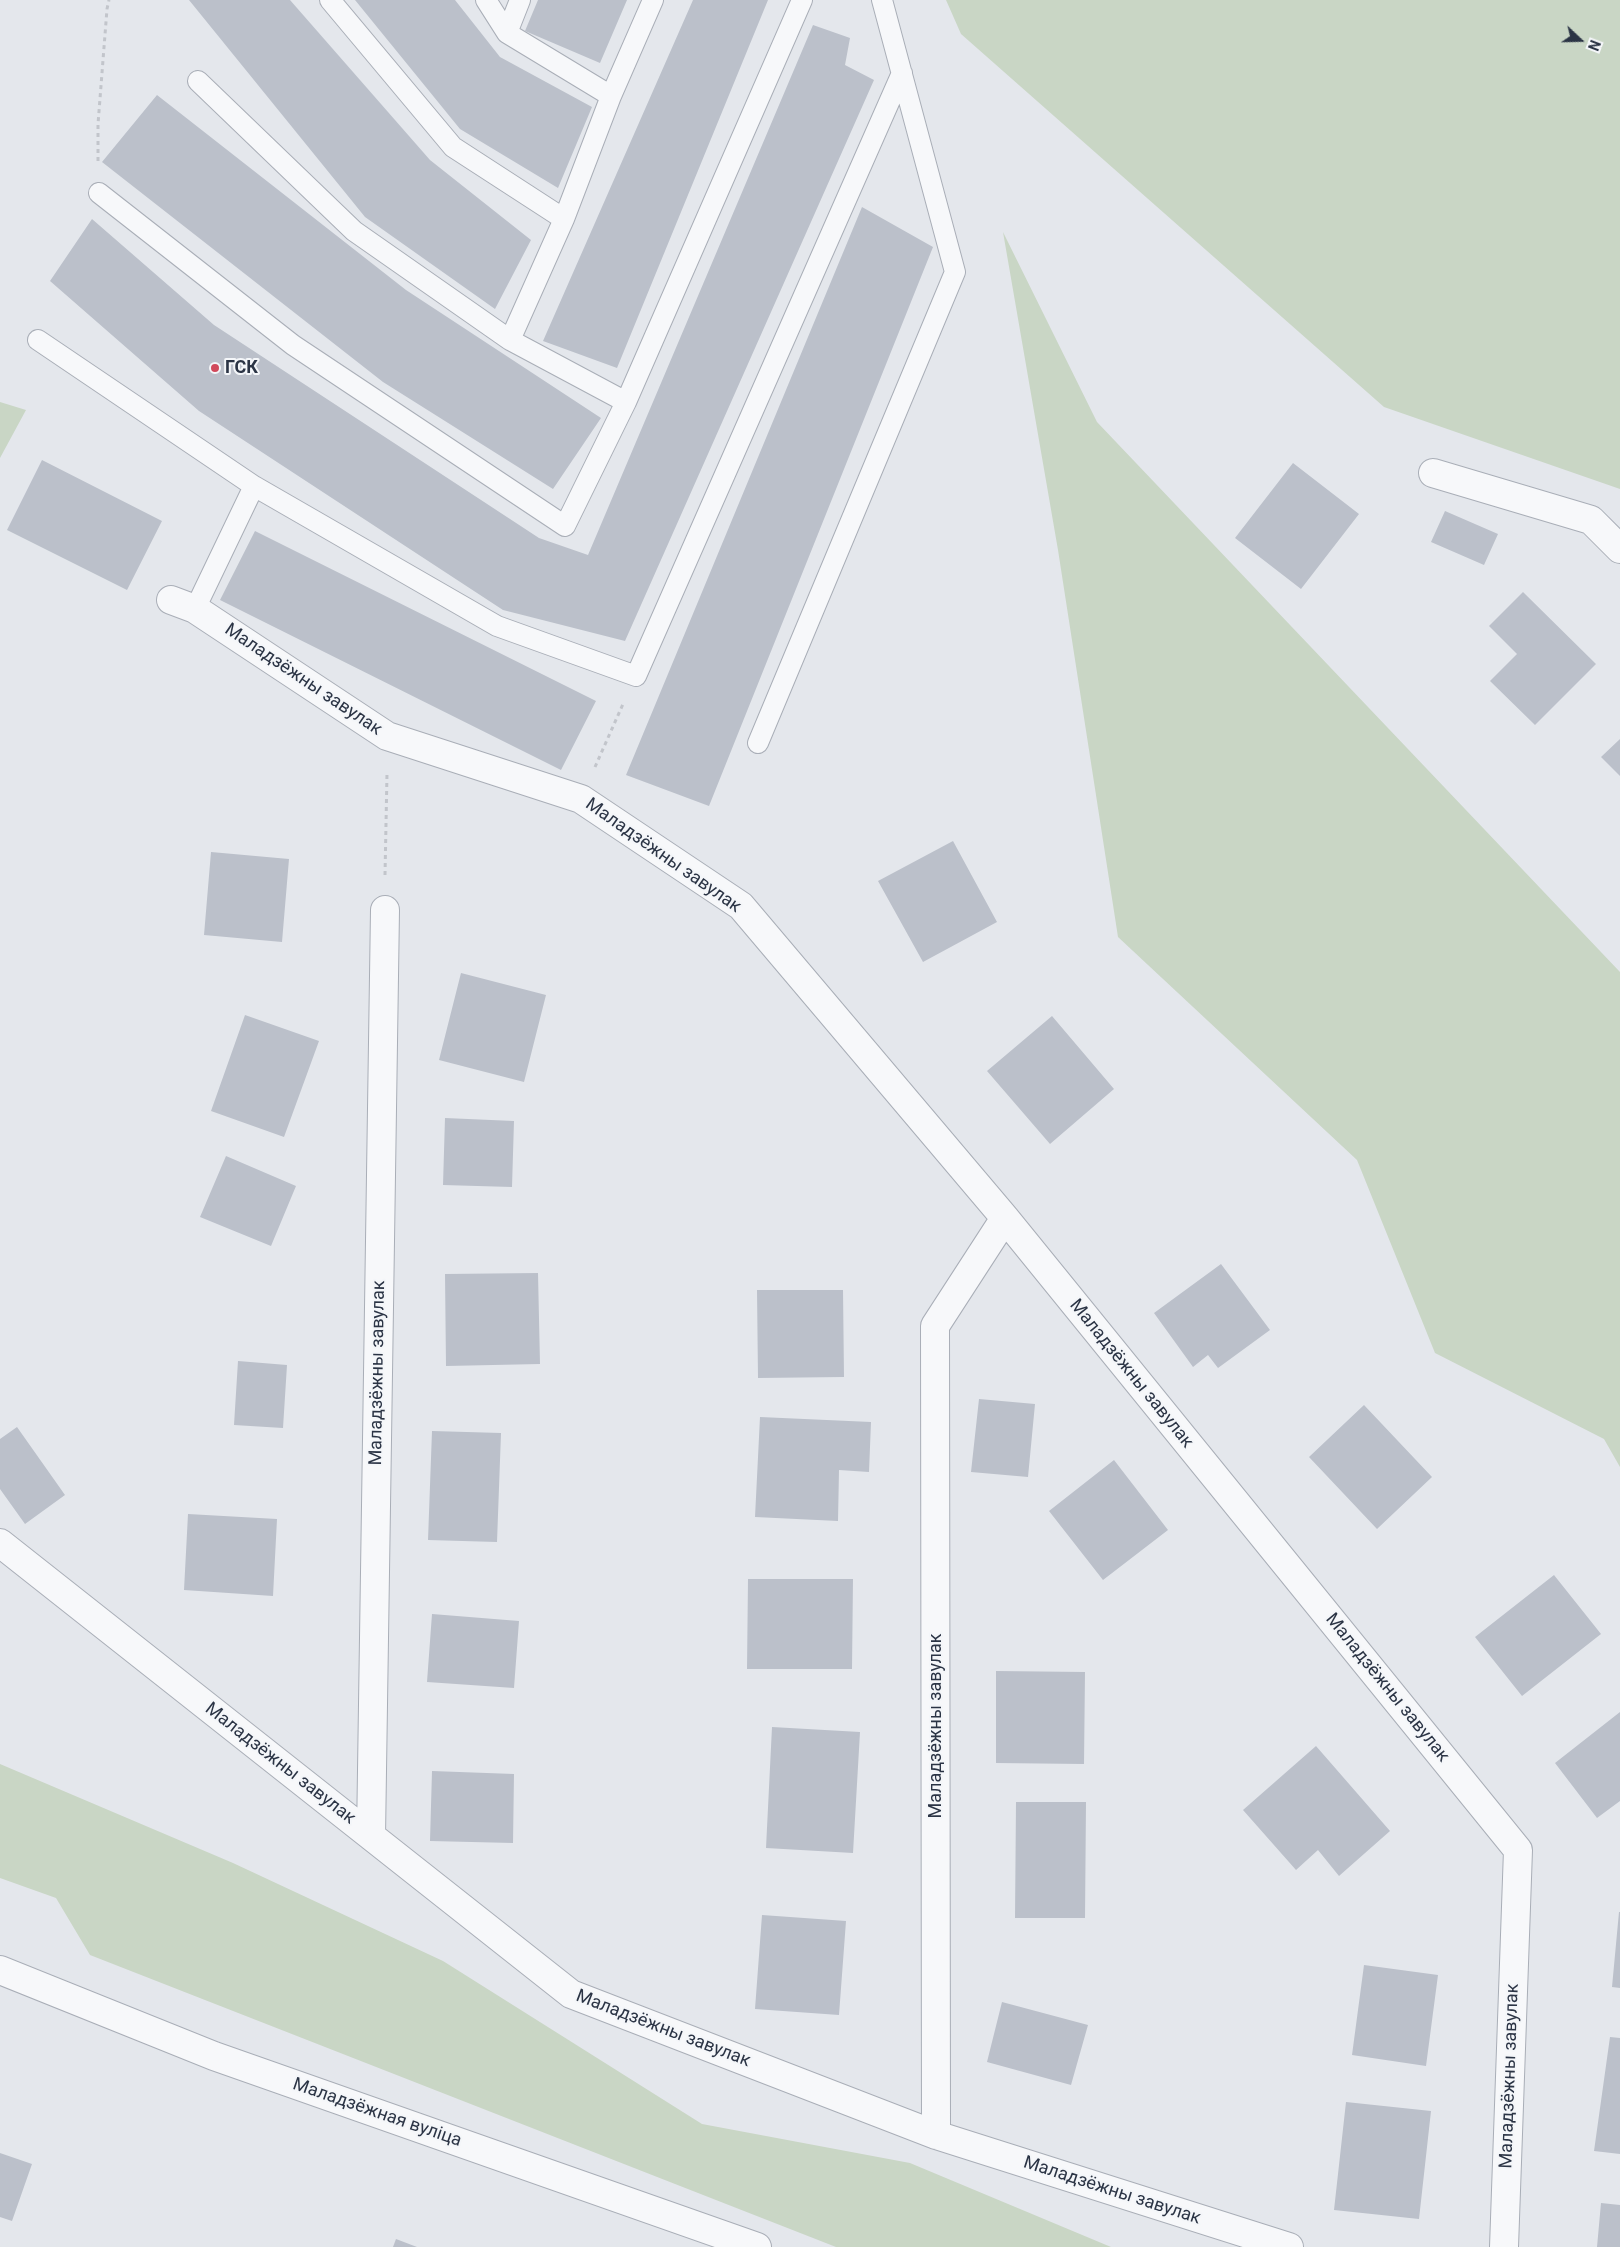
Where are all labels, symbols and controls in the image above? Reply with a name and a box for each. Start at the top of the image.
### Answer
north arrow [1555,15,1605,65]
text: N [1585,38,1603,53]
place label: ГСК [225,357,258,379]
marker: ГСК [209,362,221,374]
street label: Маладзёжны завулак [220,619,386,741]
street label: Маладзёжны завулак [581,794,745,918]
street label: Маладзёжны завулак [366,1280,390,1466]
street label: Маладзёжны завулак [1064,1295,1198,1453]
street label: Маладзёжны завулак [1320,1609,1454,1767]
street label: Маладзёжны завулак [925,1633,947,1819]
street label: Маладзёжны завулак [200,1699,360,1829]
street label: Маладзёжны завулак [1496,1983,1524,2169]
street label: Маладзёжны завулак [573,1986,753,2072]
street label: Маладзёжная вуліца [290,2074,464,2152]
street label: Маладзёжны завулак [1021,2152,1203,2230]

